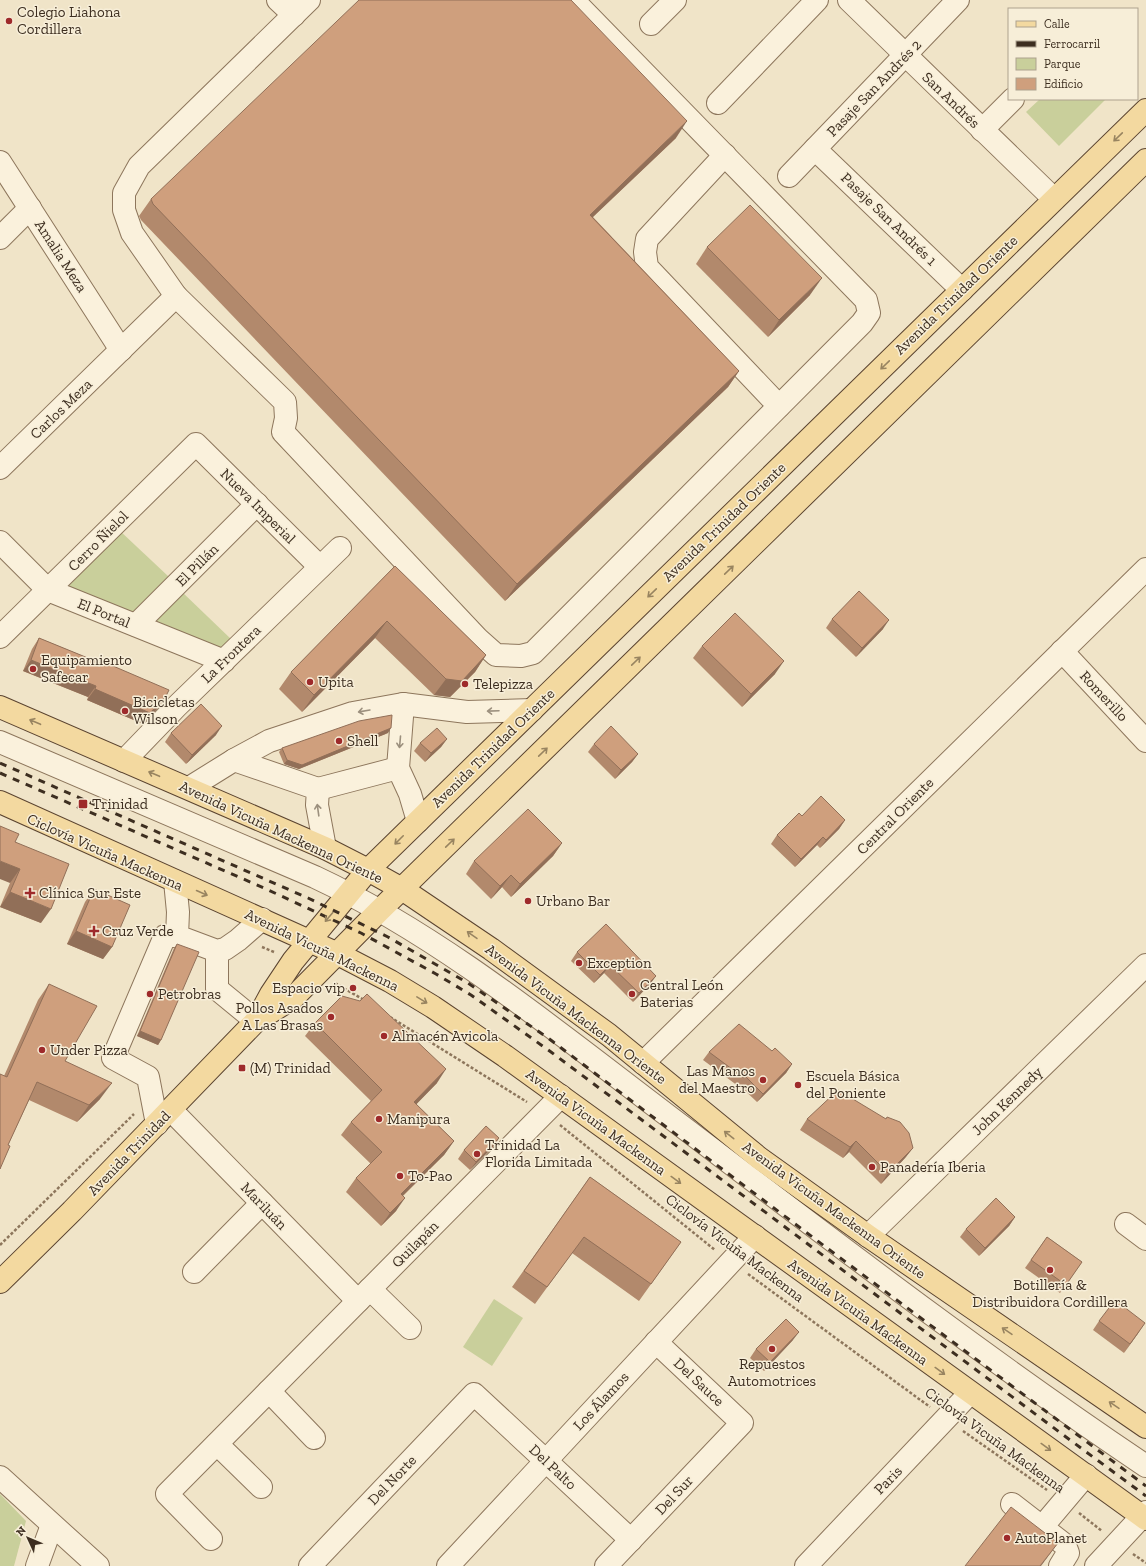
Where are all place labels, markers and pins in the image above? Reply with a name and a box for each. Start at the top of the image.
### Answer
place label: Colegio Liahona Cordillera [17,3,121,38]
marker: Colegio Liahona Cordillera [4,16,14,26]
place label: Equipamiento Safecar [41,651,132,686]
marker: Equipamiento Safecar [28,664,38,674]
place label: Upita [318,673,354,691]
place label: Telepizza [473,675,533,693]
marker: Upita [305,677,315,687]
marker: Telepizza [460,679,470,689]
place label: Bicicletas Wilson [133,693,195,728]
marker: Bicicletas Wilson [120,706,130,716]
place label: Shell [347,732,378,750]
marker: Shell [334,736,344,746]
place label: Trinidad [92,795,149,813]
marker: Trinidad [77,798,89,810]
place label: Clínica Sur Este [39,884,141,902]
marker: Clínica Sur Este [24,887,36,899]
place label: Urbano Bar [536,892,610,910]
marker: Urbano Bar [523,896,533,906]
place label: Cruz Verde [102,922,174,940]
marker: Cruz Verde [89,926,99,936]
place label: Exception [587,954,652,972]
marker: Exception [574,958,584,968]
place label: Central León Baterias [640,976,724,1011]
place label: Espacio vip [272,979,345,997]
marker: Espacio vip [348,983,358,993]
place label: Petrobras [158,985,221,1003]
marker: Petrobras [145,989,155,999]
marker: Central León Baterias [627,989,637,999]
place label: Pollos Asados A Las Brasas [236,999,323,1034]
marker: Pollos Asados A Las Brasas [326,1012,336,1022]
place label: Almacén Avicola [392,1027,498,1045]
marker: Almacén Avicola [379,1031,389,1041]
place label: Under Pizza [50,1041,128,1059]
marker: Under Pizza [37,1045,47,1055]
place label: (M) Trinidad [250,1059,331,1077]
place label: Las Manos del Maestro [679,1062,755,1097]
marker: (M) Trinidad [237,1063,247,1073]
place label: Escuela Básica del Poniente [806,1067,900,1102]
marker: Las Manos del Maestro [758,1075,768,1085]
marker: Escuela Básica del Poniente [793,1080,803,1090]
place label: Manipura [387,1110,450,1128]
marker: Manipura [374,1114,384,1124]
place label: Trinidad La Florida Limitada [485,1136,592,1171]
marker: Trinidad La Florida Limitada [472,1149,482,1159]
place label: Panadería Iberia [880,1158,986,1176]
marker: Panadería Iberia [867,1162,877,1172]
place label: To-Pao [408,1167,453,1185]
marker: To-Pao [395,1171,405,1181]
marker: Botillería & Distribuidora Cordillera [1045,1265,1055,1275]
place label: Botillería & Distribuidora Cordillera [972,1276,1128,1311]
marker: Repuestos Automotrices [767,1344,777,1354]
place label: Repuestos Automotrices [728,1355,816,1390]
place label: AutoPlanet [1015,1529,1087,1547]
marker: AutoPlanet [1002,1533,1012,1543]

